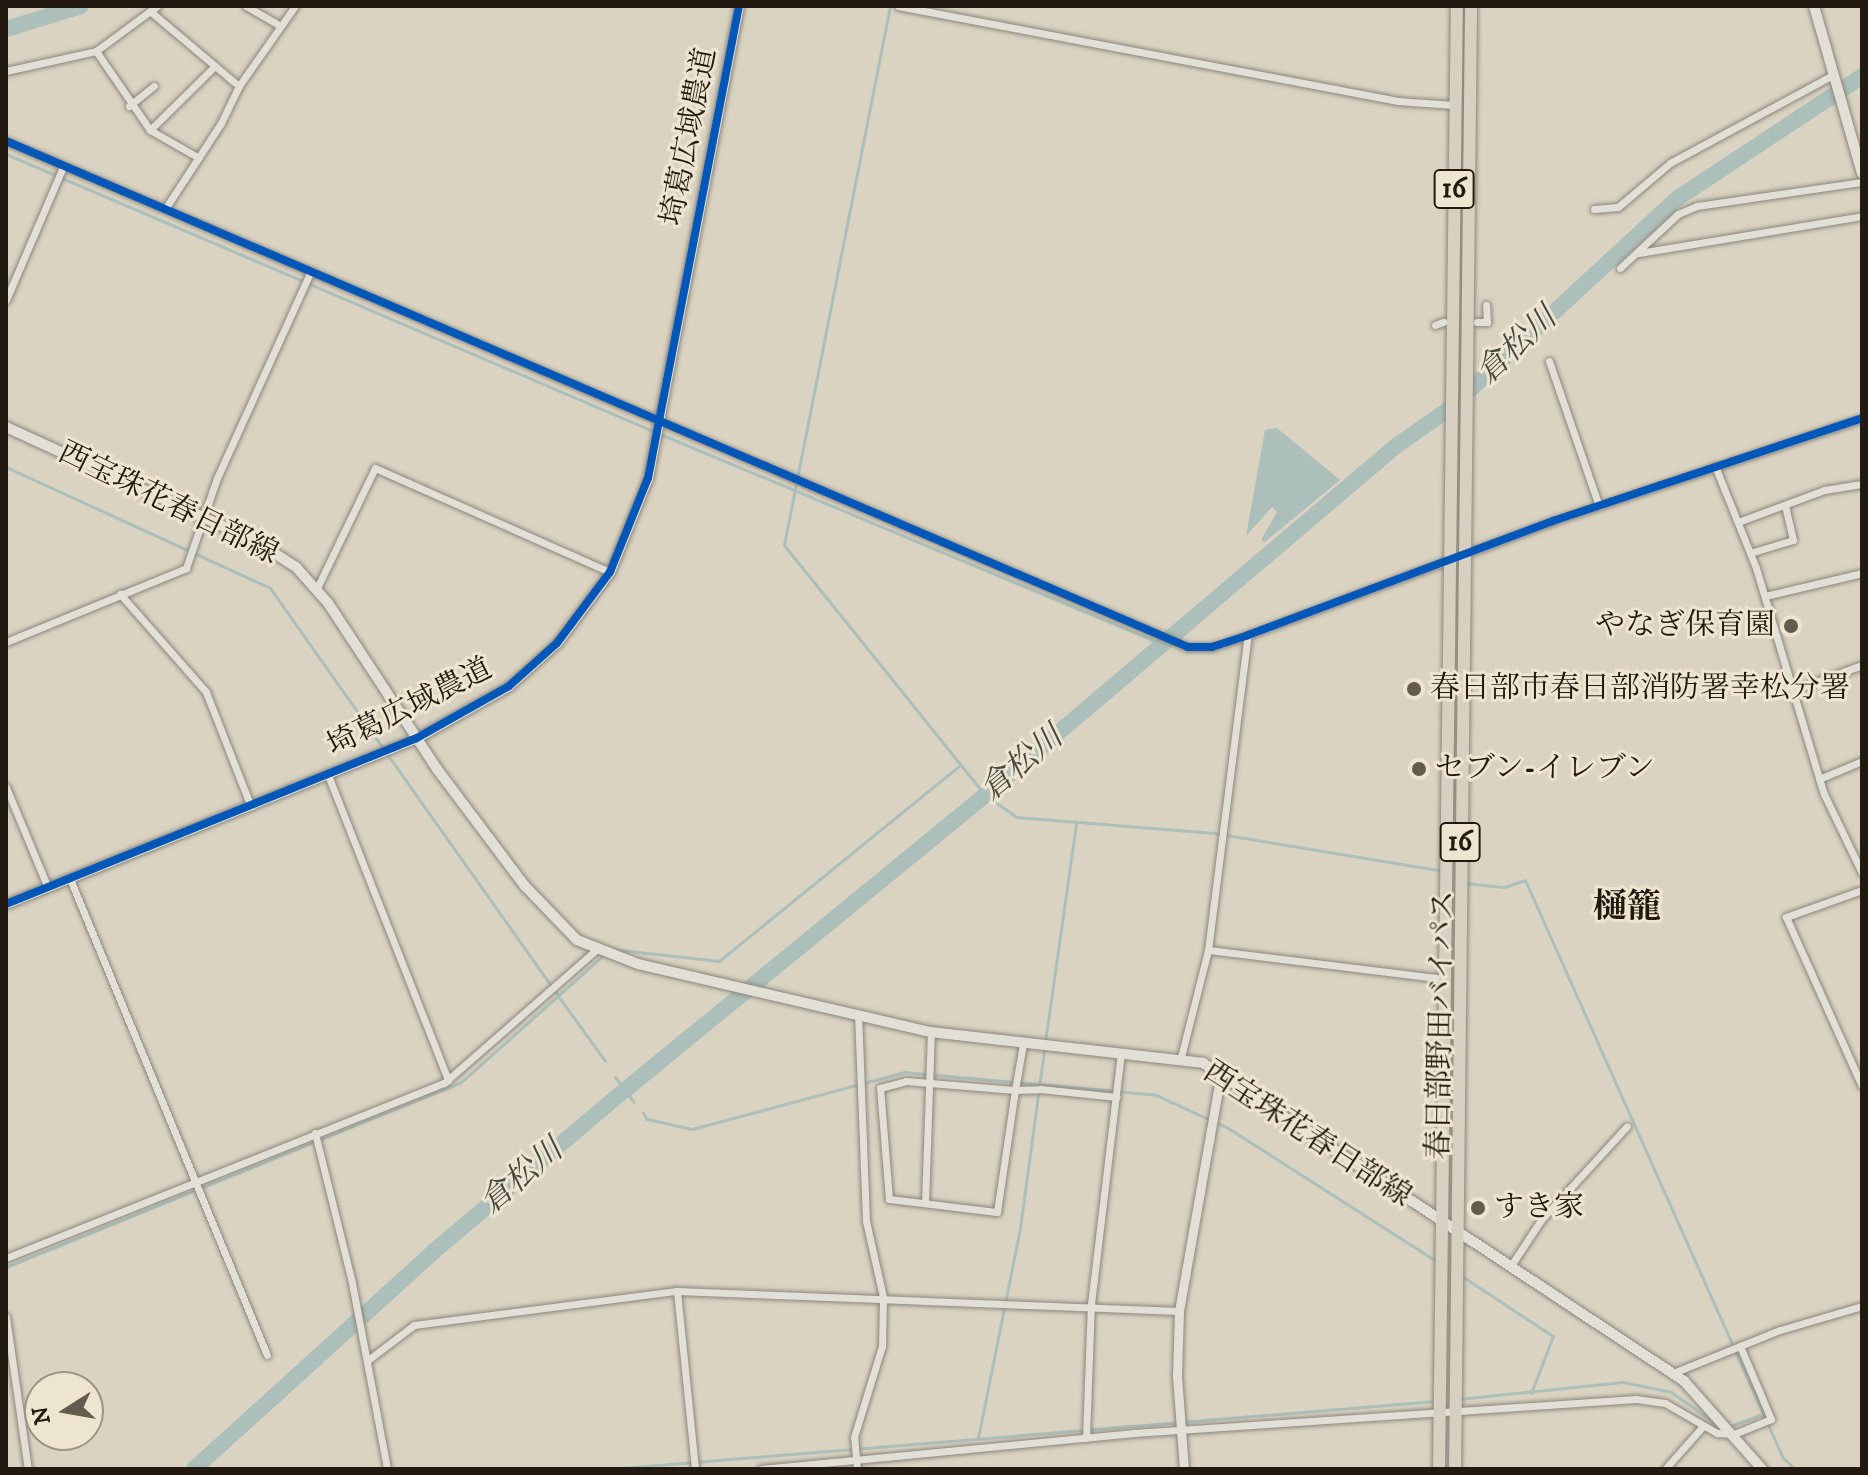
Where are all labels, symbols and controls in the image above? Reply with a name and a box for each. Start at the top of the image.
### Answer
street label: 埼葛広域農道 [655,45,725,229]
road number: 16 [1432,165,1476,213]
water label: 倉松川 [1469,299,1565,393]
street label: 西宝珠花春日部線 [52,435,284,573]
place label: やなぎ保育園 [1595,608,1775,644]
marker: やなぎ保育園 [1782,617,1800,635]
street label: 埼葛広域農道 [322,651,498,765]
place label: 春日部市春日部消防署幸松分署 [1430,671,1850,707]
marker: 春日部市春日部消防署幸松分署 [1405,680,1423,698]
water label: 倉松川 [973,718,1071,810]
place label: セブン-イレブン [1435,751,1657,787]
marker: セブン-イレブン [1410,760,1428,778]
road number: 16 [1438,818,1482,866]
district label: 樋籠 [1593,888,1661,928]
street label: 春日部野田バイパス [1422,890,1462,1160]
street label: 西宝珠花春日部線 [1197,1055,1417,1215]
water label: 倉松川 [473,1131,571,1223]
place label: すき家 [1494,1190,1584,1226]
marker: すき家 [1469,1199,1487,1217]
north arrow [24,1371,104,1451]
text: N [27,1404,57,1427]

